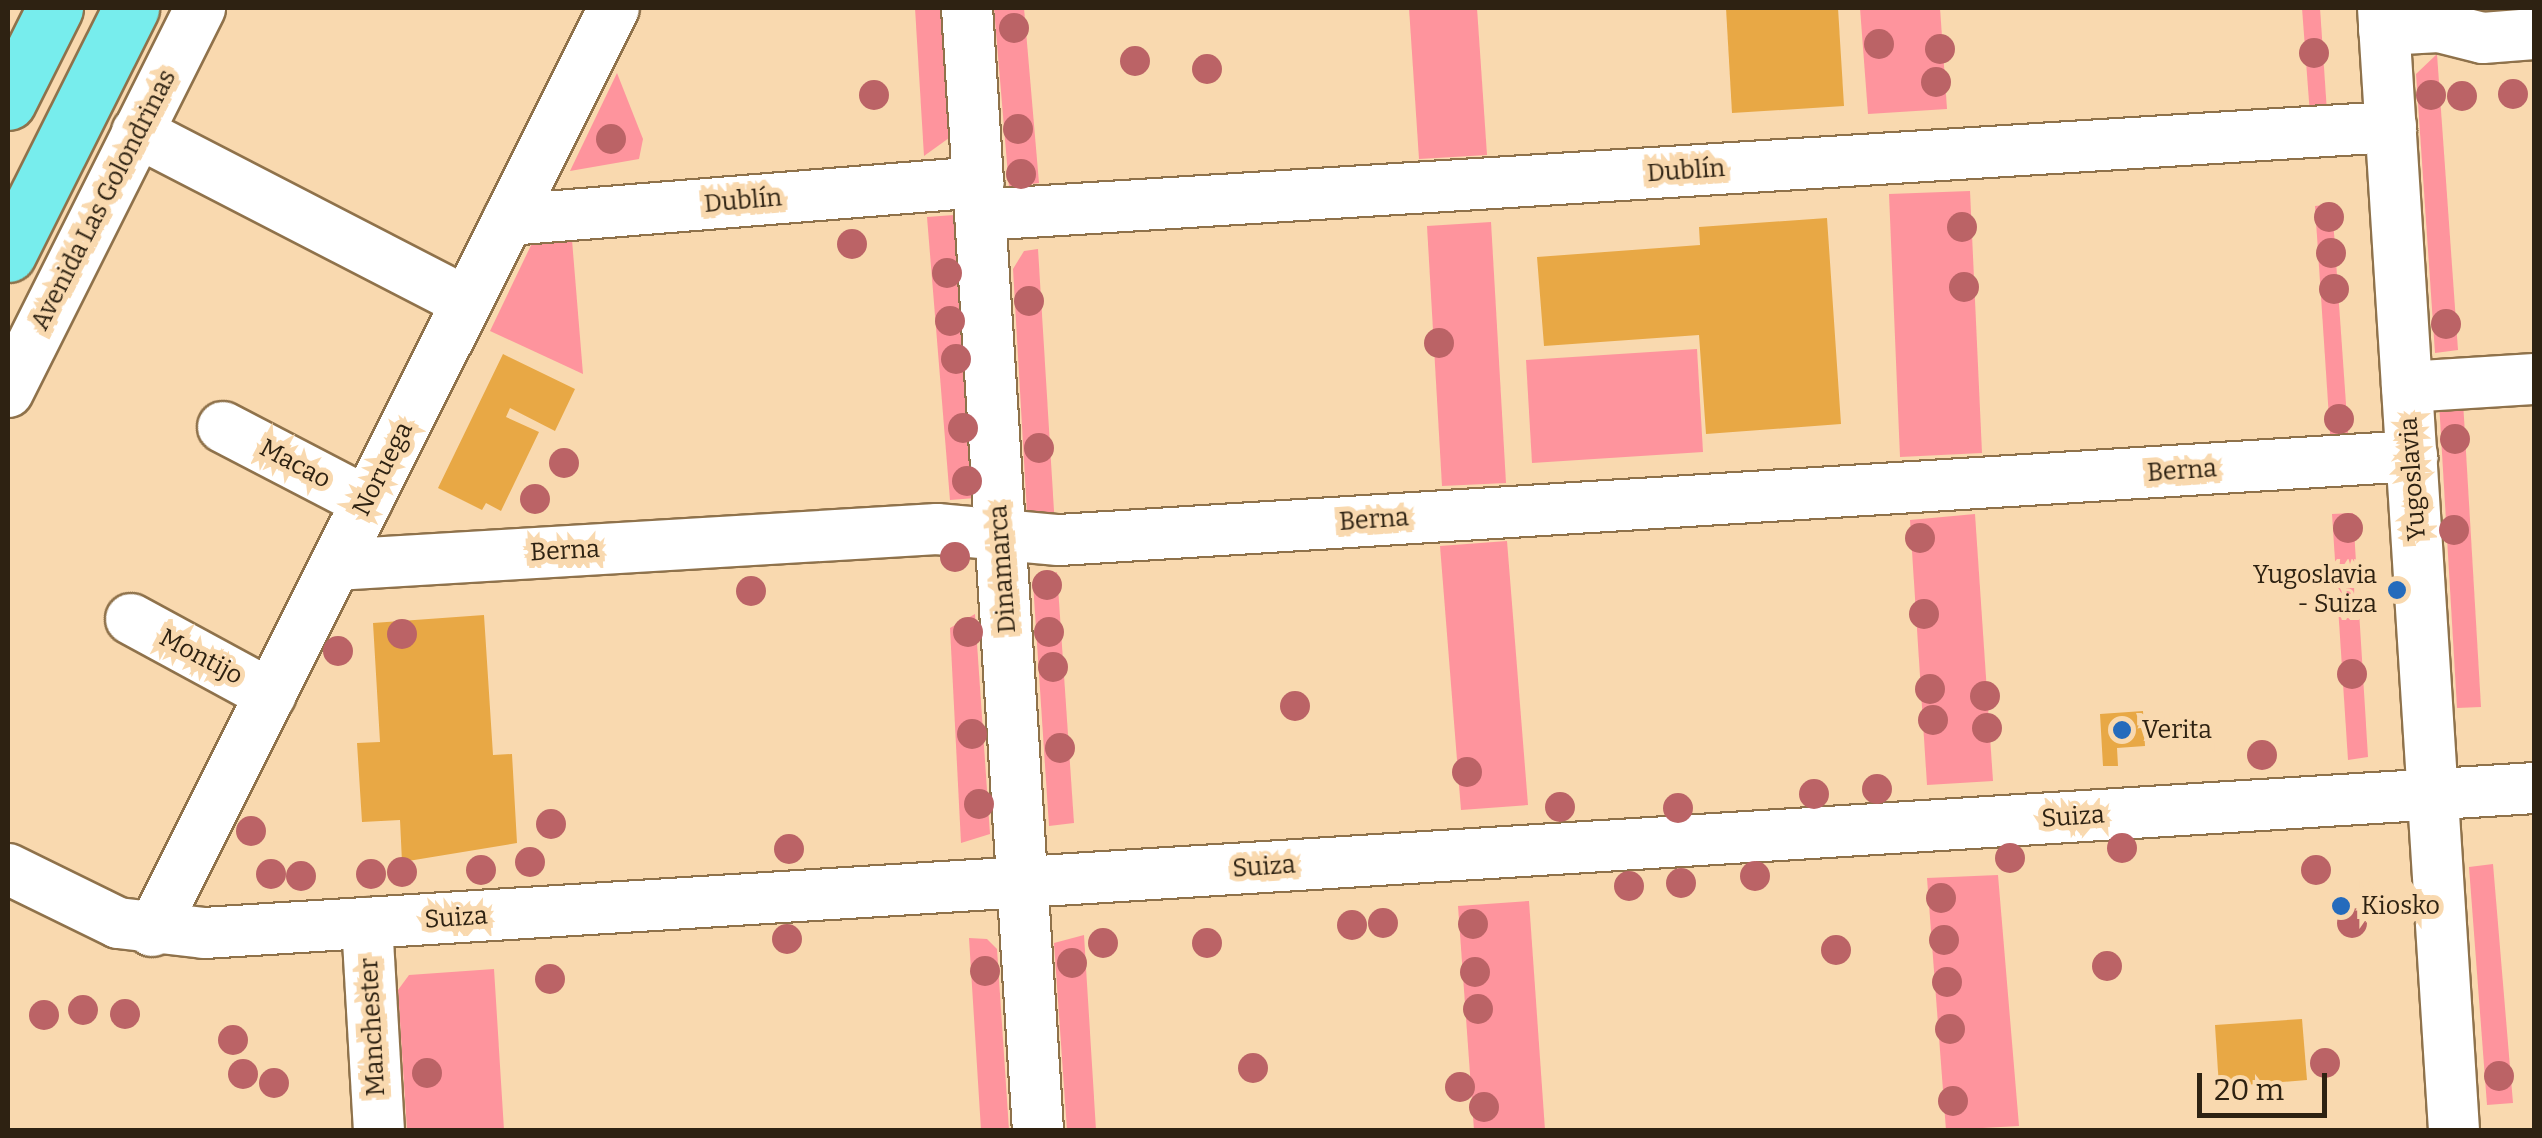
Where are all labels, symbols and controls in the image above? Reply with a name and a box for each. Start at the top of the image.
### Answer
street label: Avenida Las Golondrinas [25,65,183,335]
street label: Dublín [1646,153,1726,189]
street label: Dublín [703,183,783,219]
street label: Yugoslavia [2394,416,2432,542]
street label: Noruega [347,417,419,521]
street label: Macao [254,433,336,495]
street label: Berna [2146,454,2218,488]
street label: Berna [1338,503,1410,537]
street label: Dinamarca [984,504,1022,634]
street label: Berna [529,534,601,568]
place label: Yugoslavia - Suiza [2253,561,2377,620]
marker: Yugoslavia - Suiza [2386,579,2408,601]
street label: Montijo [154,623,248,691]
place label: Verita [2142,715,2212,745]
marker: Verita [2111,719,2133,741]
street label: Suiza [2040,800,2106,834]
street label: Suiza [1231,850,1297,884]
place label: Kiosko [2361,891,2440,921]
marker: Kiosko [2330,895,2352,917]
street label: Suiza [423,901,489,935]
street label: Manchester [354,957,392,1097]
scale bar [2202,1053,2332,1115]
text: 20 m [2214,1072,2284,1108]

